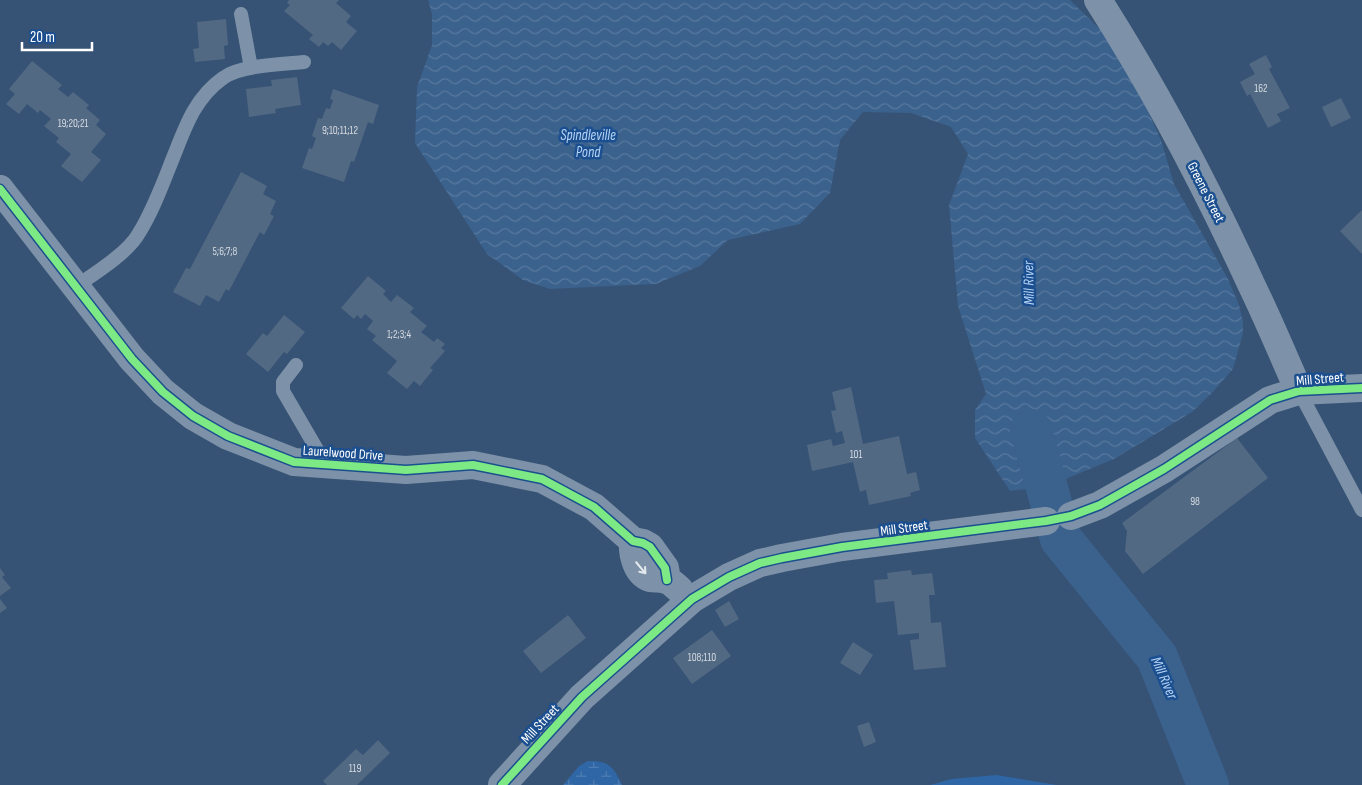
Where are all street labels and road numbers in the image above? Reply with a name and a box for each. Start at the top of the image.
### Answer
street label: Greene Street [1184,159,1228,225]
street label: Mill Street [1295,368,1345,390]
street label: Laurelwood Drive [302,442,384,464]
street label: Mill Street [879,516,929,540]
street label: Mill Street [517,701,563,747]

